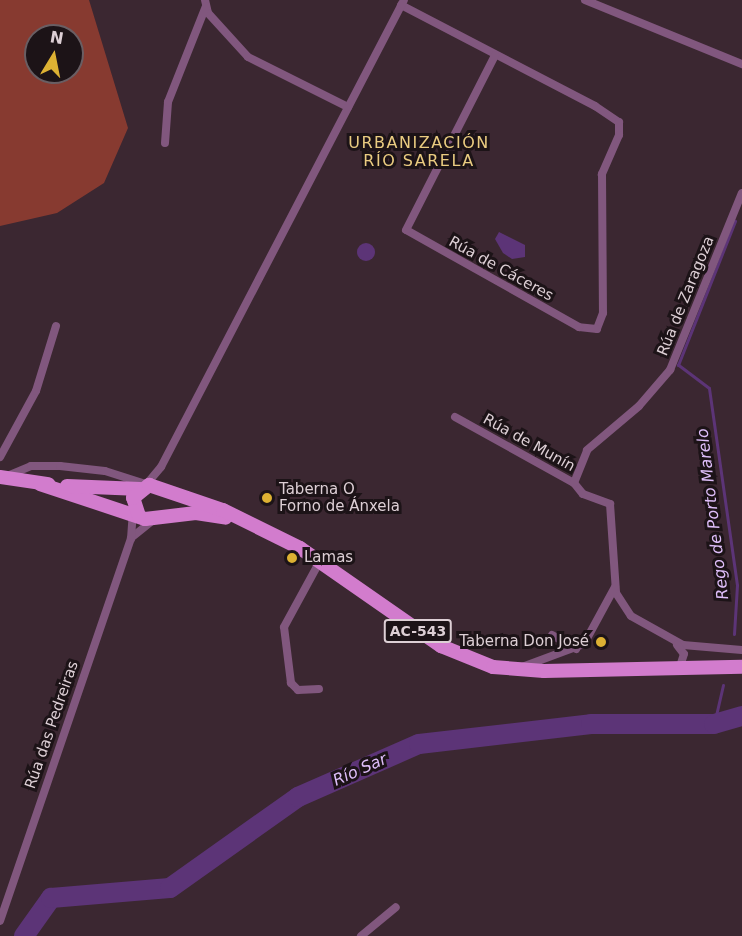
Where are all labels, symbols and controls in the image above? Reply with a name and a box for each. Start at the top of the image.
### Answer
north arrow [24,24,84,84]
text: N [49,27,65,48]
district label: URBANIZACIÓN RÍO SARELA [348,133,490,171]
street label: Rúa de Cáceres [446,233,556,305]
street label: Rúa de Zaragoza [654,234,718,358]
street label: Rúa de Munín [480,410,578,476]
water label: Rego de Porto Marelo [693,427,733,601]
place label: Taberna O Forno de Ánxela [279,480,400,515]
marker: Taberna O Forno de Ánxela [260,491,274,505]
place label: Lamas [304,549,353,567]
marker: Lamas [285,551,299,565]
road number: AC-543 [384,620,452,642]
place label: Taberna Don José [459,633,589,651]
marker: Taberna Don José [594,635,608,649]
street label: Rúa das Pedreiras [22,659,82,791]
water label: Río Sar [330,750,390,790]

